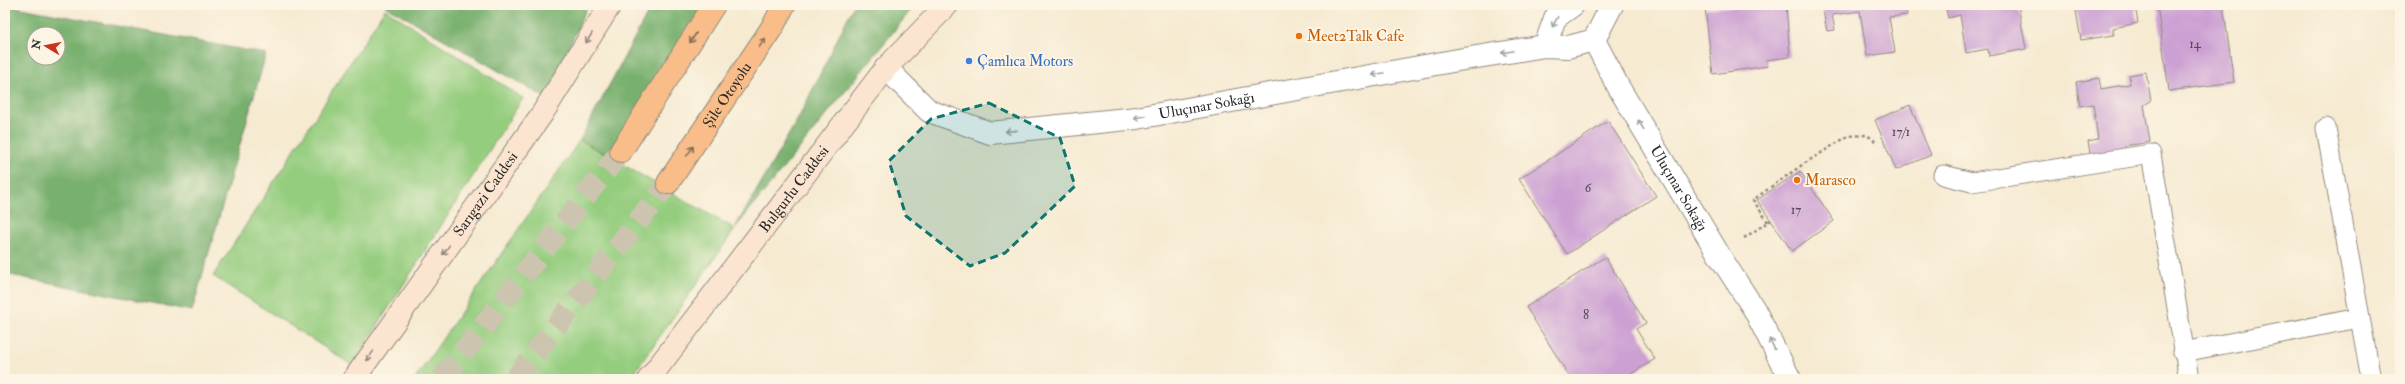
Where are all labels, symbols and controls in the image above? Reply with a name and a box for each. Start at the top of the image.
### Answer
one-way arrow [1551,16,1558,28]
north arrow [26,26,66,66]
place label: Meet2Talk Cafe [1307,27,1404,46]
marker: Meet2Talk Cafe [1294,31,1304,41]
one-way arrow [585,32,593,44]
one-way arrow [689,32,697,43]
house number: 14 [2189,36,2202,52]
text: N [29,37,44,51]
one-way arrow [758,38,766,49]
one-way arrow [1500,48,1513,56]
place label: Çamlıca Motors [977,52,1073,71]
marker: Çamlıca Motors [964,56,974,66]
street label: Şile Otoyolu [698,58,756,131]
one-way arrow [1372,71,1385,79]
street label: Uluçınar Sokağı [1157,87,1256,123]
one-way arrow [1134,113,1147,121]
one-way arrow [1637,119,1645,131]
house number: 17/1 [1892,124,1911,140]
one-way arrow [1005,127,1018,135]
street label: Bulgurlu Caddesi [755,142,833,236]
street label: Uluçınar Sokağı [1646,142,1712,235]
one-way arrow [686,145,694,157]
street label: Sarıgazi Caddesi [449,148,522,240]
place label: Marasco [1805,171,1856,190]
marker: Marasco [1792,175,1802,185]
house number: 6 [1585,180,1593,196]
house number: 17 [1791,202,1801,218]
one-way arrow [442,244,450,255]
house number: 8 [1583,307,1589,323]
one-way arrow [1768,339,1775,351]
one-way arrow [366,350,374,361]

